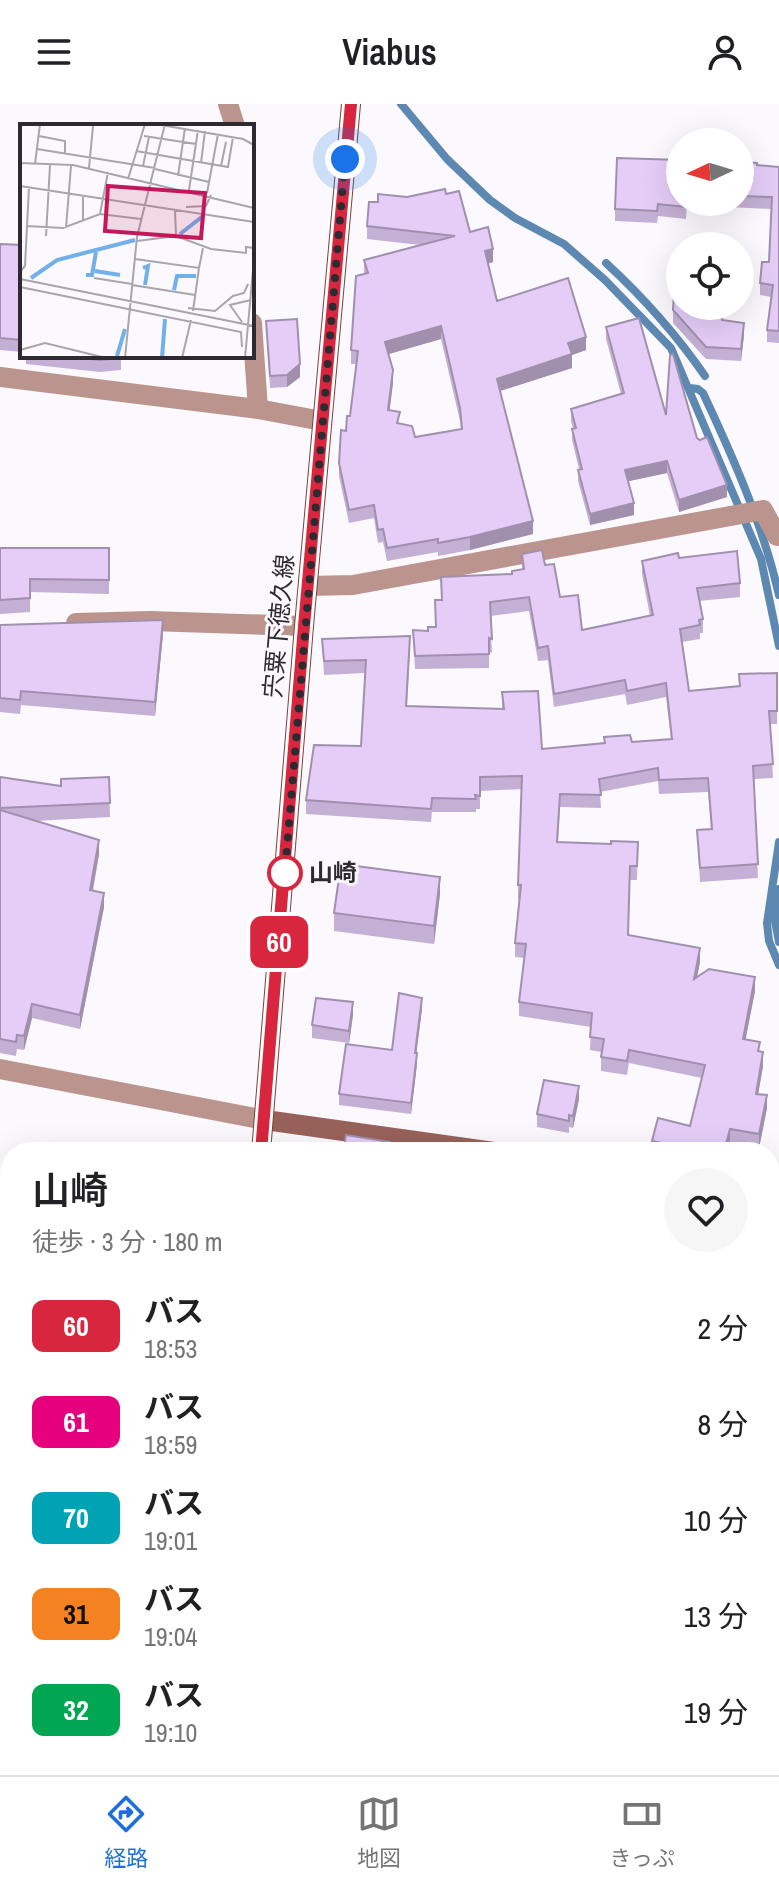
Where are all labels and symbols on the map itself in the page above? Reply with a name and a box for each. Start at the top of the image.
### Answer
inset map [20,124,254,358]
north arrow [666,128,754,216]
your location [325,139,365,179]
street label: 宍粟下徳久線 [256,553,300,699]
marker: 山崎 [268,856,302,890]
place label: 山崎 [309,856,357,888]
line badge: 60 [243,916,315,968]

